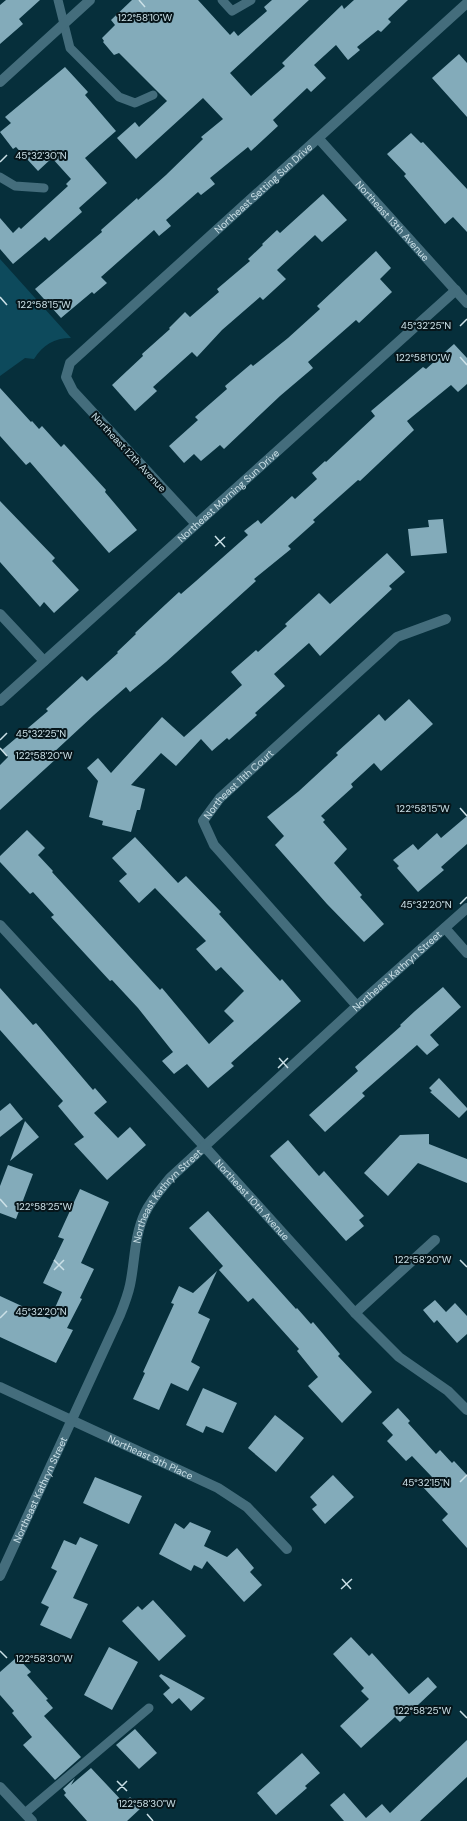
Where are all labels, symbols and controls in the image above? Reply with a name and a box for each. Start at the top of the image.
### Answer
text: 122°58'10"W [118,11,173,24]
street label: Northeast Setting Sun Drive [212,140,315,236]
text: 45°32'30"N [15,149,67,162]
street label: Northeast 13th Avenue [353,178,432,264]
text: 122°58'15"W [17,298,71,311]
text: 45°32'25"N [401,319,451,332]
text: 122°58'10"W [396,351,451,364]
street label: Northeast 12th Avenue [88,410,169,495]
street label: Northeast Morning Sun Drive [175,446,282,545]
text: 45°32'25"N [16,727,66,740]
street label: Northeast 11th Court [201,747,276,822]
text: 122°58'20"W [16,749,73,762]
text: 122°58'15"W [396,802,450,815]
text: 45°32'20"N [400,898,452,911]
street label: Northeast Kathryn Street [350,928,444,1014]
street label: Northeast Kathryn Street [130,1146,205,1244]
street label: Northeast 10th Avenue [212,1157,292,1243]
text: 122°58'25"W [16,1200,72,1213]
text: 122°58'20"W [395,1253,452,1266]
text: 45°32'20"N [15,1305,67,1318]
street label: Northeast 9th Place [106,1432,195,1483]
street label: Northeast Kathryn Street [10,1435,70,1545]
text: 45°32'15"N [402,1476,450,1489]
text: 122°58'30"W [15,1652,73,1665]
text: 122°58'25"W [395,1704,451,1717]
text: 122°58'30"W [118,1797,176,1810]

